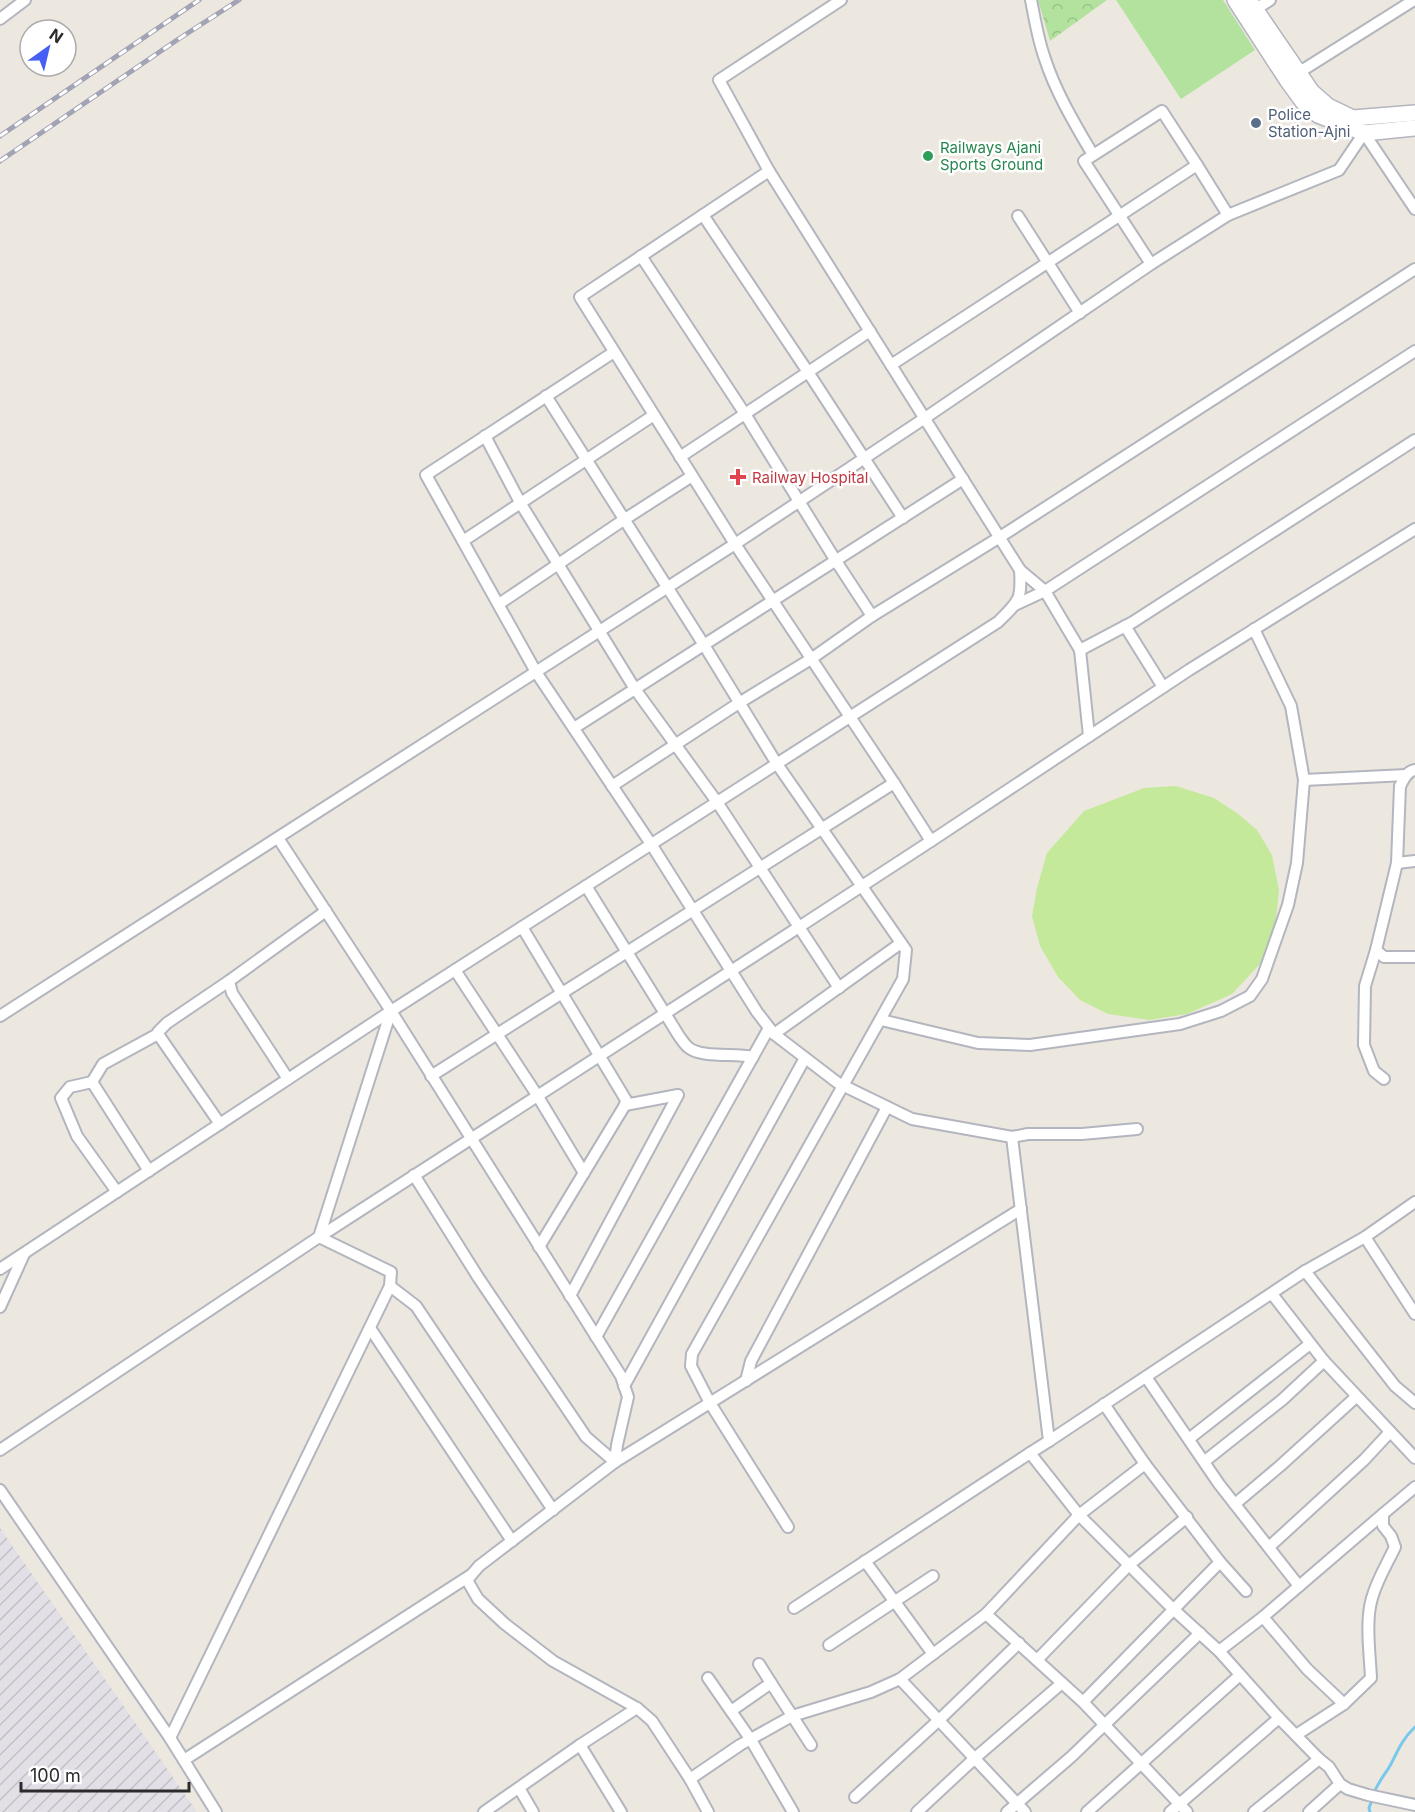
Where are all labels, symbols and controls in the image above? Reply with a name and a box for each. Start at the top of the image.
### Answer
north arrow [18,18,78,78]
text: N [46,24,67,47]
place label: Police Station-Ajni [1268,105,1350,141]
marker: Police Station-Ajni [1249,116,1263,130]
place label: Railways Ajani Sports Ground [940,138,1043,174]
marker: Railways Ajani Sports Ground [921,149,935,163]
marker: Railway Hospital [729,468,747,486]
place label: Railway Hospital [752,468,868,487]
scale bar [21,1755,189,1793]
text: 100 m [30,1765,81,1786]

